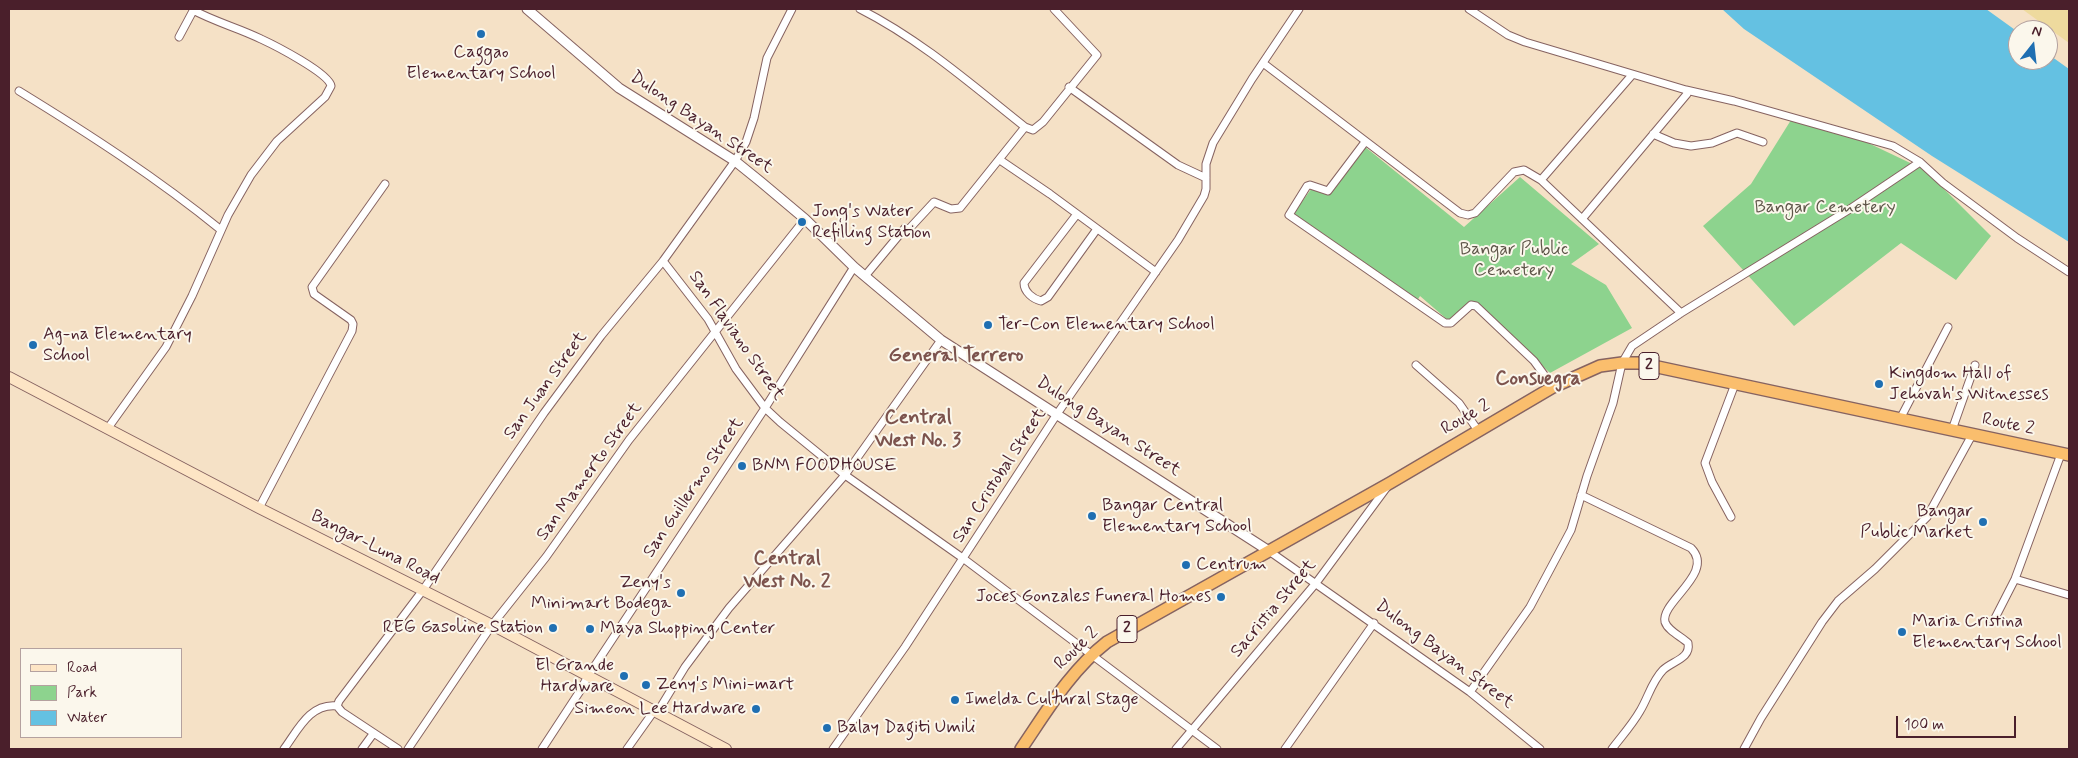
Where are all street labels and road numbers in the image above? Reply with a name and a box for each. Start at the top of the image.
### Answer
street label: Dulong Bayan Street [625,67,777,179]
street label: San Flaviano Street [683,267,789,405]
street label: San Juan Street [500,328,592,444]
road number: 2 [1639,352,1659,380]
street label: Dulong Bayan Street [1032,372,1184,482]
street label: Route 2 [1438,395,1494,441]
street label: San Mamerto Street [532,399,648,545]
street label: San Cristobal Street [948,405,1052,547]
street label: Route 2 [1980,409,2036,441]
street label: San Guillermo Street [639,414,749,562]
street label: Bangar-Luna Road [307,506,443,590]
street label: Sacristia Street [1227,555,1321,663]
street label: Dulong Bayan Street [1370,596,1518,714]
road number: 2 [1117,616,1137,642]
street label: Route 2 [1050,623,1104,675]

